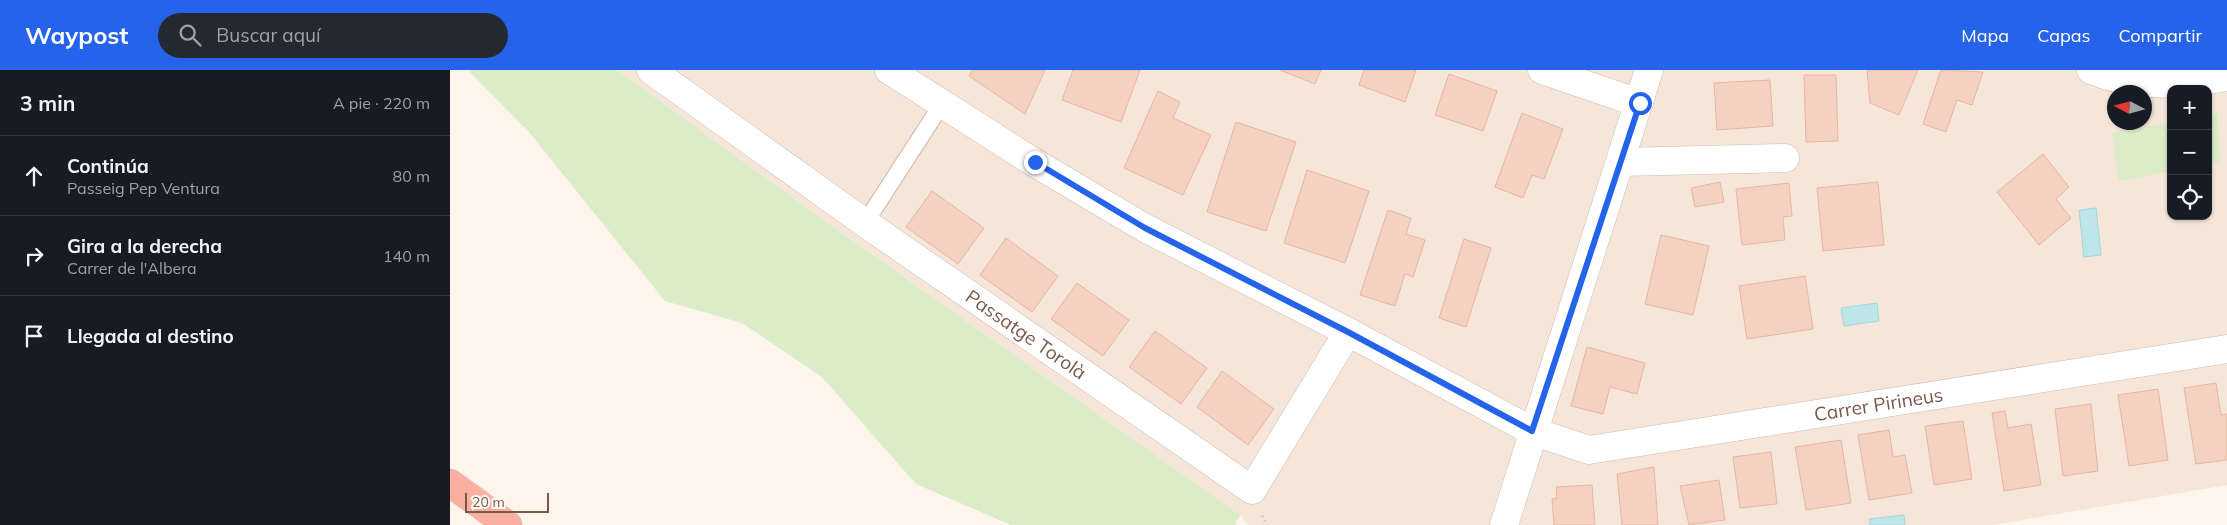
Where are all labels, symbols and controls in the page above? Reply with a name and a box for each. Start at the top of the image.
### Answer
search box [158,13,508,58]
text: Waypost [25,20,128,50]
icon: search [176,21,204,49]
text: Buscar aquí [216,23,321,47]
text: Mapa [1961,24,2009,47]
text: Capas [2037,24,2091,47]
text: Compartir [2119,24,2202,47]
north arrow [2107,85,2152,130]
map controls [2167,85,2212,220]
button: + [2167,85,2212,130]
text: 3 min [20,90,75,116]
route start [1629,92,1652,115]
text: A pie · 220 m [333,93,430,113]
button: − [2167,130,2212,175]
route end [1024,151,1047,174]
text: Continúa [67,154,149,178]
icon: ahead [20,162,48,190]
text: 80 m [393,166,430,186]
button: locate [2167,175,2212,220]
text: Passeig Pep Ventura [67,178,220,198]
text: Gira a la derecha [67,234,222,258]
icon: right [20,242,48,270]
text: 140 m [383,246,430,266]
text: Carrer de l'Albera [67,258,197,278]
street label: Passatge Torolà [961,284,1091,384]
icon: arrive [20,322,48,350]
text: Llegada al destino [67,324,234,348]
street label: Carrer Pirineus [1812,382,1945,426]
scale bar [465,490,549,513]
text: 20 m [472,493,505,511]

